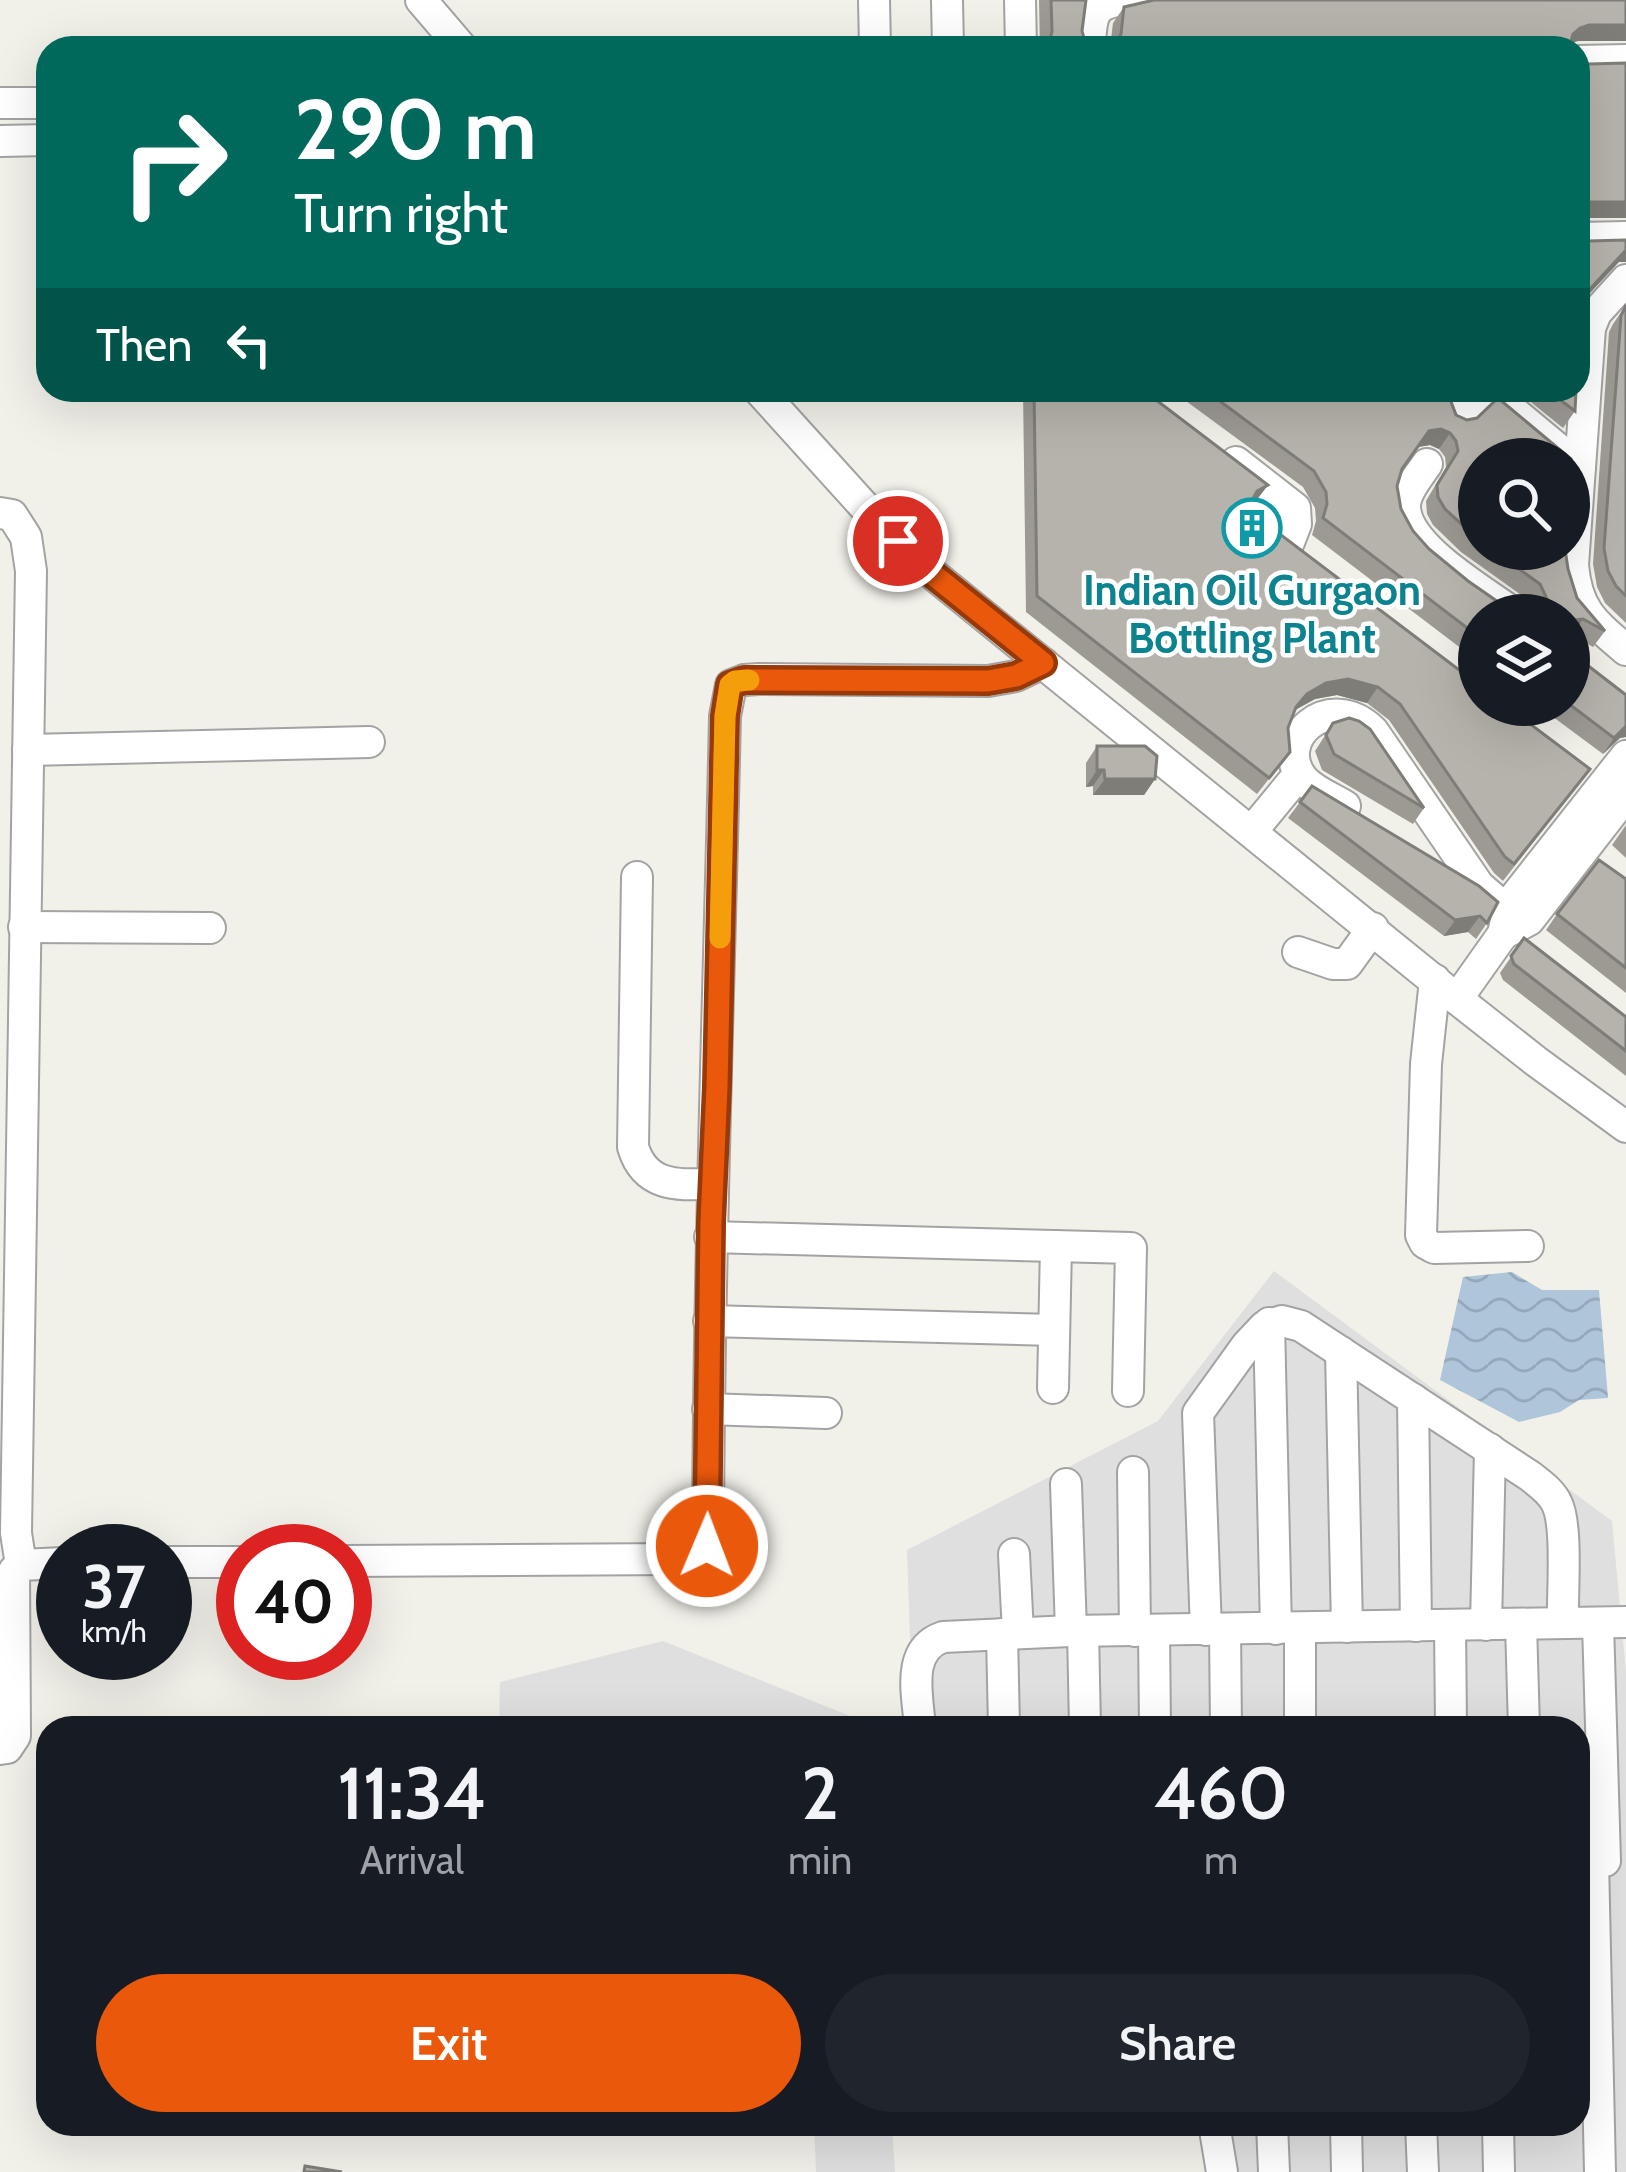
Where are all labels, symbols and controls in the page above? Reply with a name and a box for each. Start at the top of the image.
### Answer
text: 290 m [294,78,537,180]
icon: right [96,84,252,240]
text: Turn right [294,180,508,246]
icon: left [216,312,282,378]
text: Then [96,318,192,372]
map controls [1458,438,1590,726]
button: search [1458,438,1590,570]
pin [847,490,949,592]
building icon: Indian Oil Gurgaon Bottling Plant [1221,497,1283,559]
icon: arrive [865,508,931,574]
place label: Indian Oil Gurgaon Bottling Plant [1083,564,1421,664]
button: layers [1458,594,1590,726]
position arrow [644,1483,770,1609]
speed limit sign: 40 [216,1524,372,1680]
text: 37 [83,1550,145,1623]
text: km/h [81,1613,147,1650]
text: 11:34 [337,1750,486,1837]
text: 2 [801,1750,839,1837]
text: 460 [1154,1750,1288,1837]
text: Arrival [360,1836,464,1884]
text: min [788,1836,852,1884]
text: m [1204,1836,1238,1884]
button: Exit [96,1974,801,2112]
button: Share [825,1974,1530,2112]

